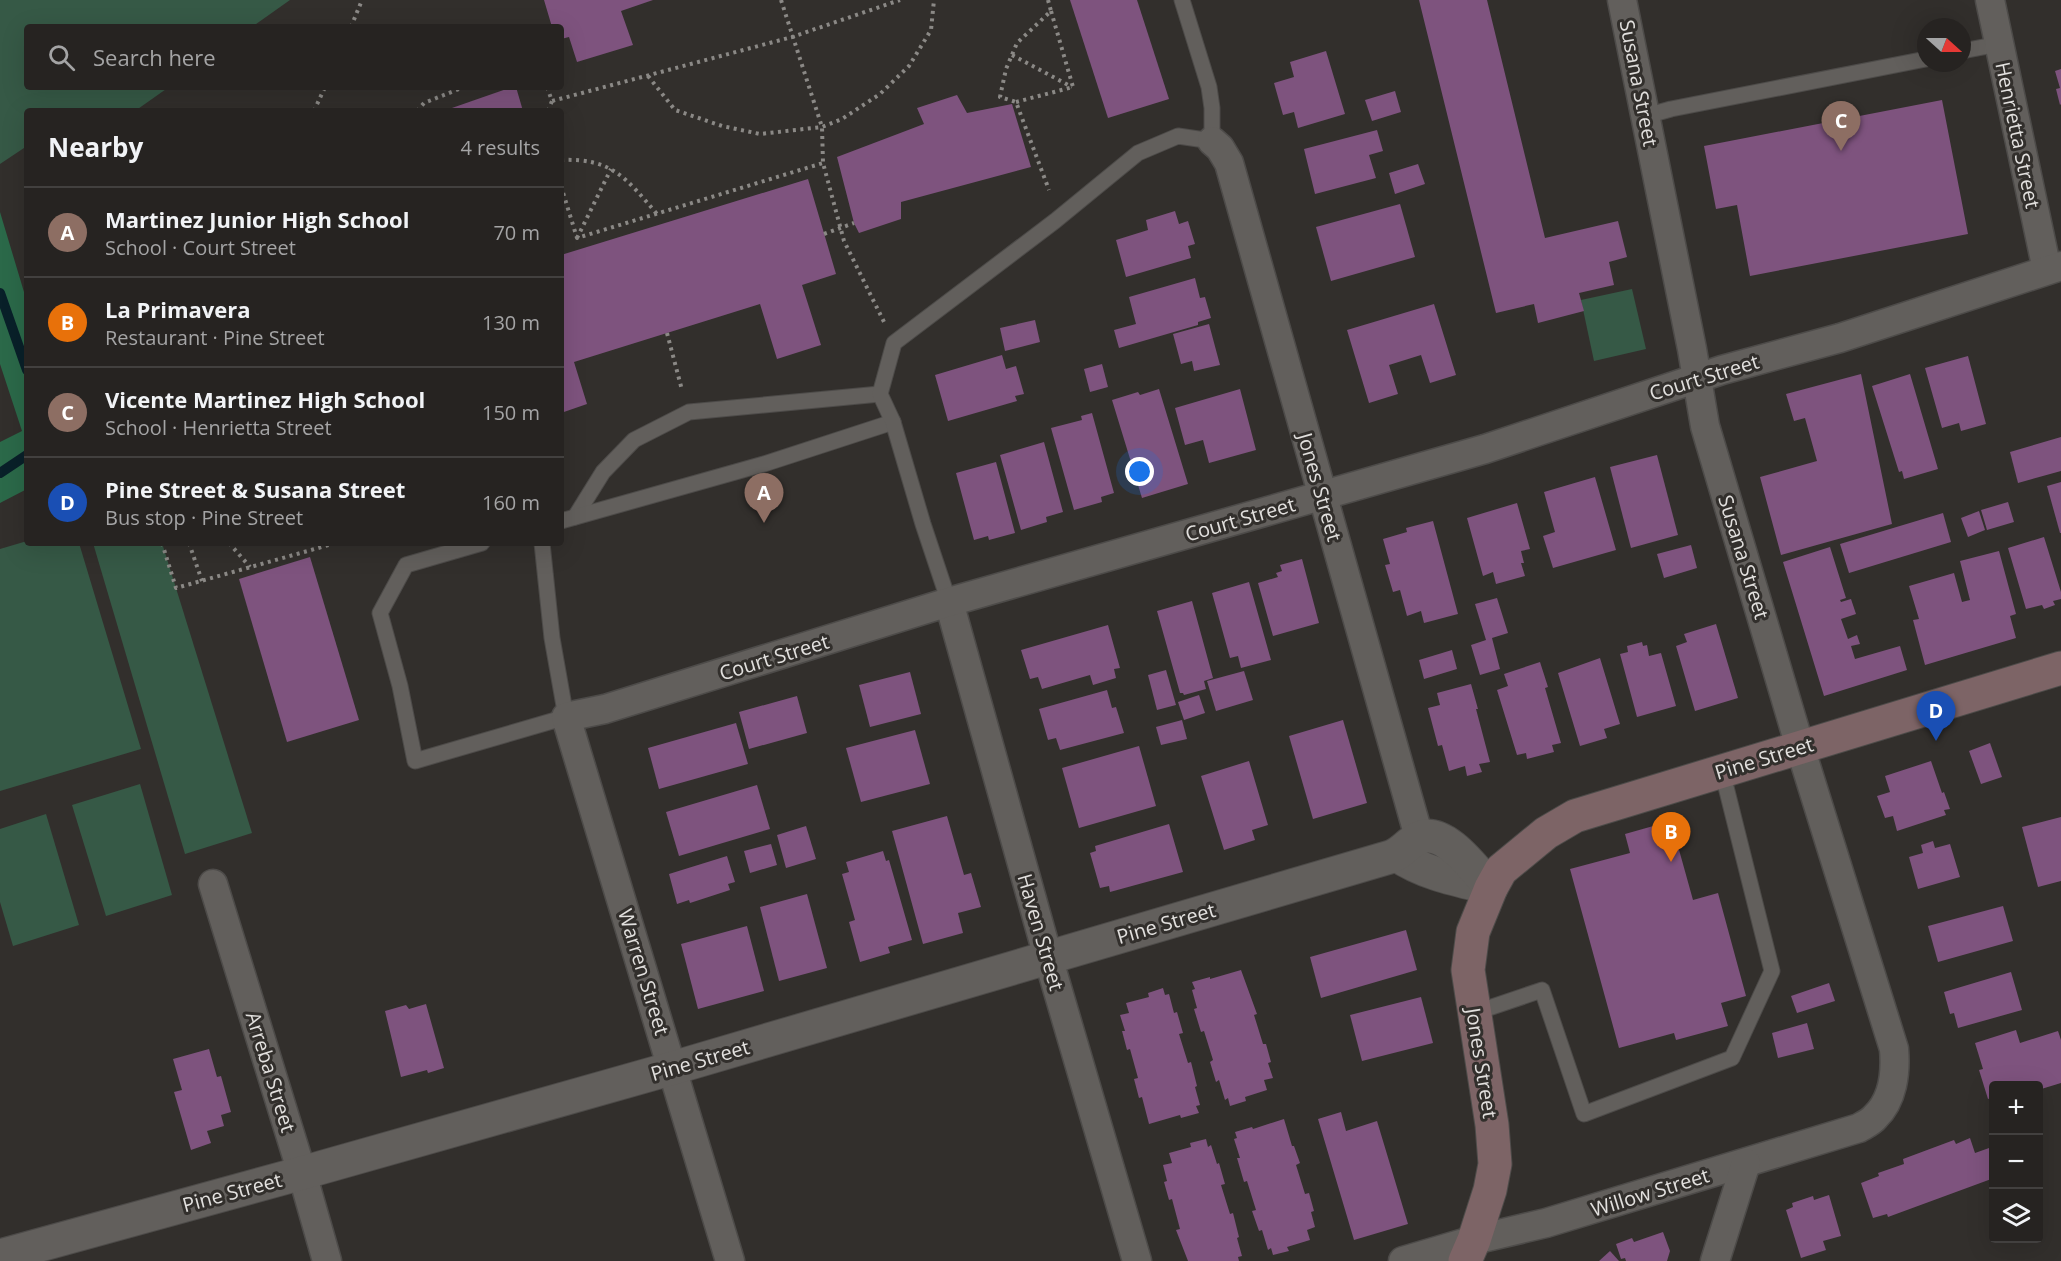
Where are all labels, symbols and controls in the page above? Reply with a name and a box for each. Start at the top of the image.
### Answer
street label: Susana Street [1614,17,1664,149]
north arrow [1917,18,1971,72]
search box [24,24,564,90]
icon: search [45,41,78,74]
text: Search here [93,42,216,72]
street label: Henrietta Street [1989,59,2047,211]
pin: C [1822,102,1860,151]
text: Nearby [48,129,143,165]
text: 4 results [460,134,540,161]
text: Martinez Junior High School [105,204,409,234]
text: A [61,219,74,246]
text: 70 m [493,219,540,246]
text: School · Court Street [105,234,296,261]
text: La Primavera [105,294,251,324]
text: B [61,309,74,336]
text: 130 m [482,309,540,336]
text: Restaurant · Pine Street [105,324,325,351]
street label: Court Street [1646,348,1762,406]
text: Vicente Martinez High School [105,384,425,414]
text: C [61,399,74,426]
text: 150 m [482,399,540,426]
text: School · Henrietta Street [105,414,332,441]
street label: Jones Street [1291,428,1348,544]
your location [1125,457,1154,486]
text: Pine Street & Susana Street [105,474,405,504]
pin: A [744,474,783,523]
text: D [60,489,75,516]
text: 160 m [482,489,540,516]
street label: Court Street [1182,490,1298,548]
street label: Susana Street [1712,492,1776,622]
text: Bus stop · Pine Street [105,504,303,531]
street label: Court Street [716,628,832,686]
pin: D [1916,692,1956,741]
street label: Pine Street [1711,730,1817,786]
pin: B [1652,812,1690,862]
street label: Haven Street [1011,870,1071,994]
street label: Pine Street [1113,896,1219,950]
street label: Warren Street [612,906,676,1038]
street label: Jones Street [1460,1004,1504,1120]
street label: Arreba Street [240,1008,302,1136]
street label: Pine Street [647,1033,753,1087]
map controls [1989,1081,2043,1243]
button: + [1989,1081,2043,1135]
button: − [1989,1135,2043,1189]
street label: Willow Street [1588,1161,1712,1223]
street label: Pine Street [179,1166,285,1218]
button: layers [1989,1189,2043,1243]

